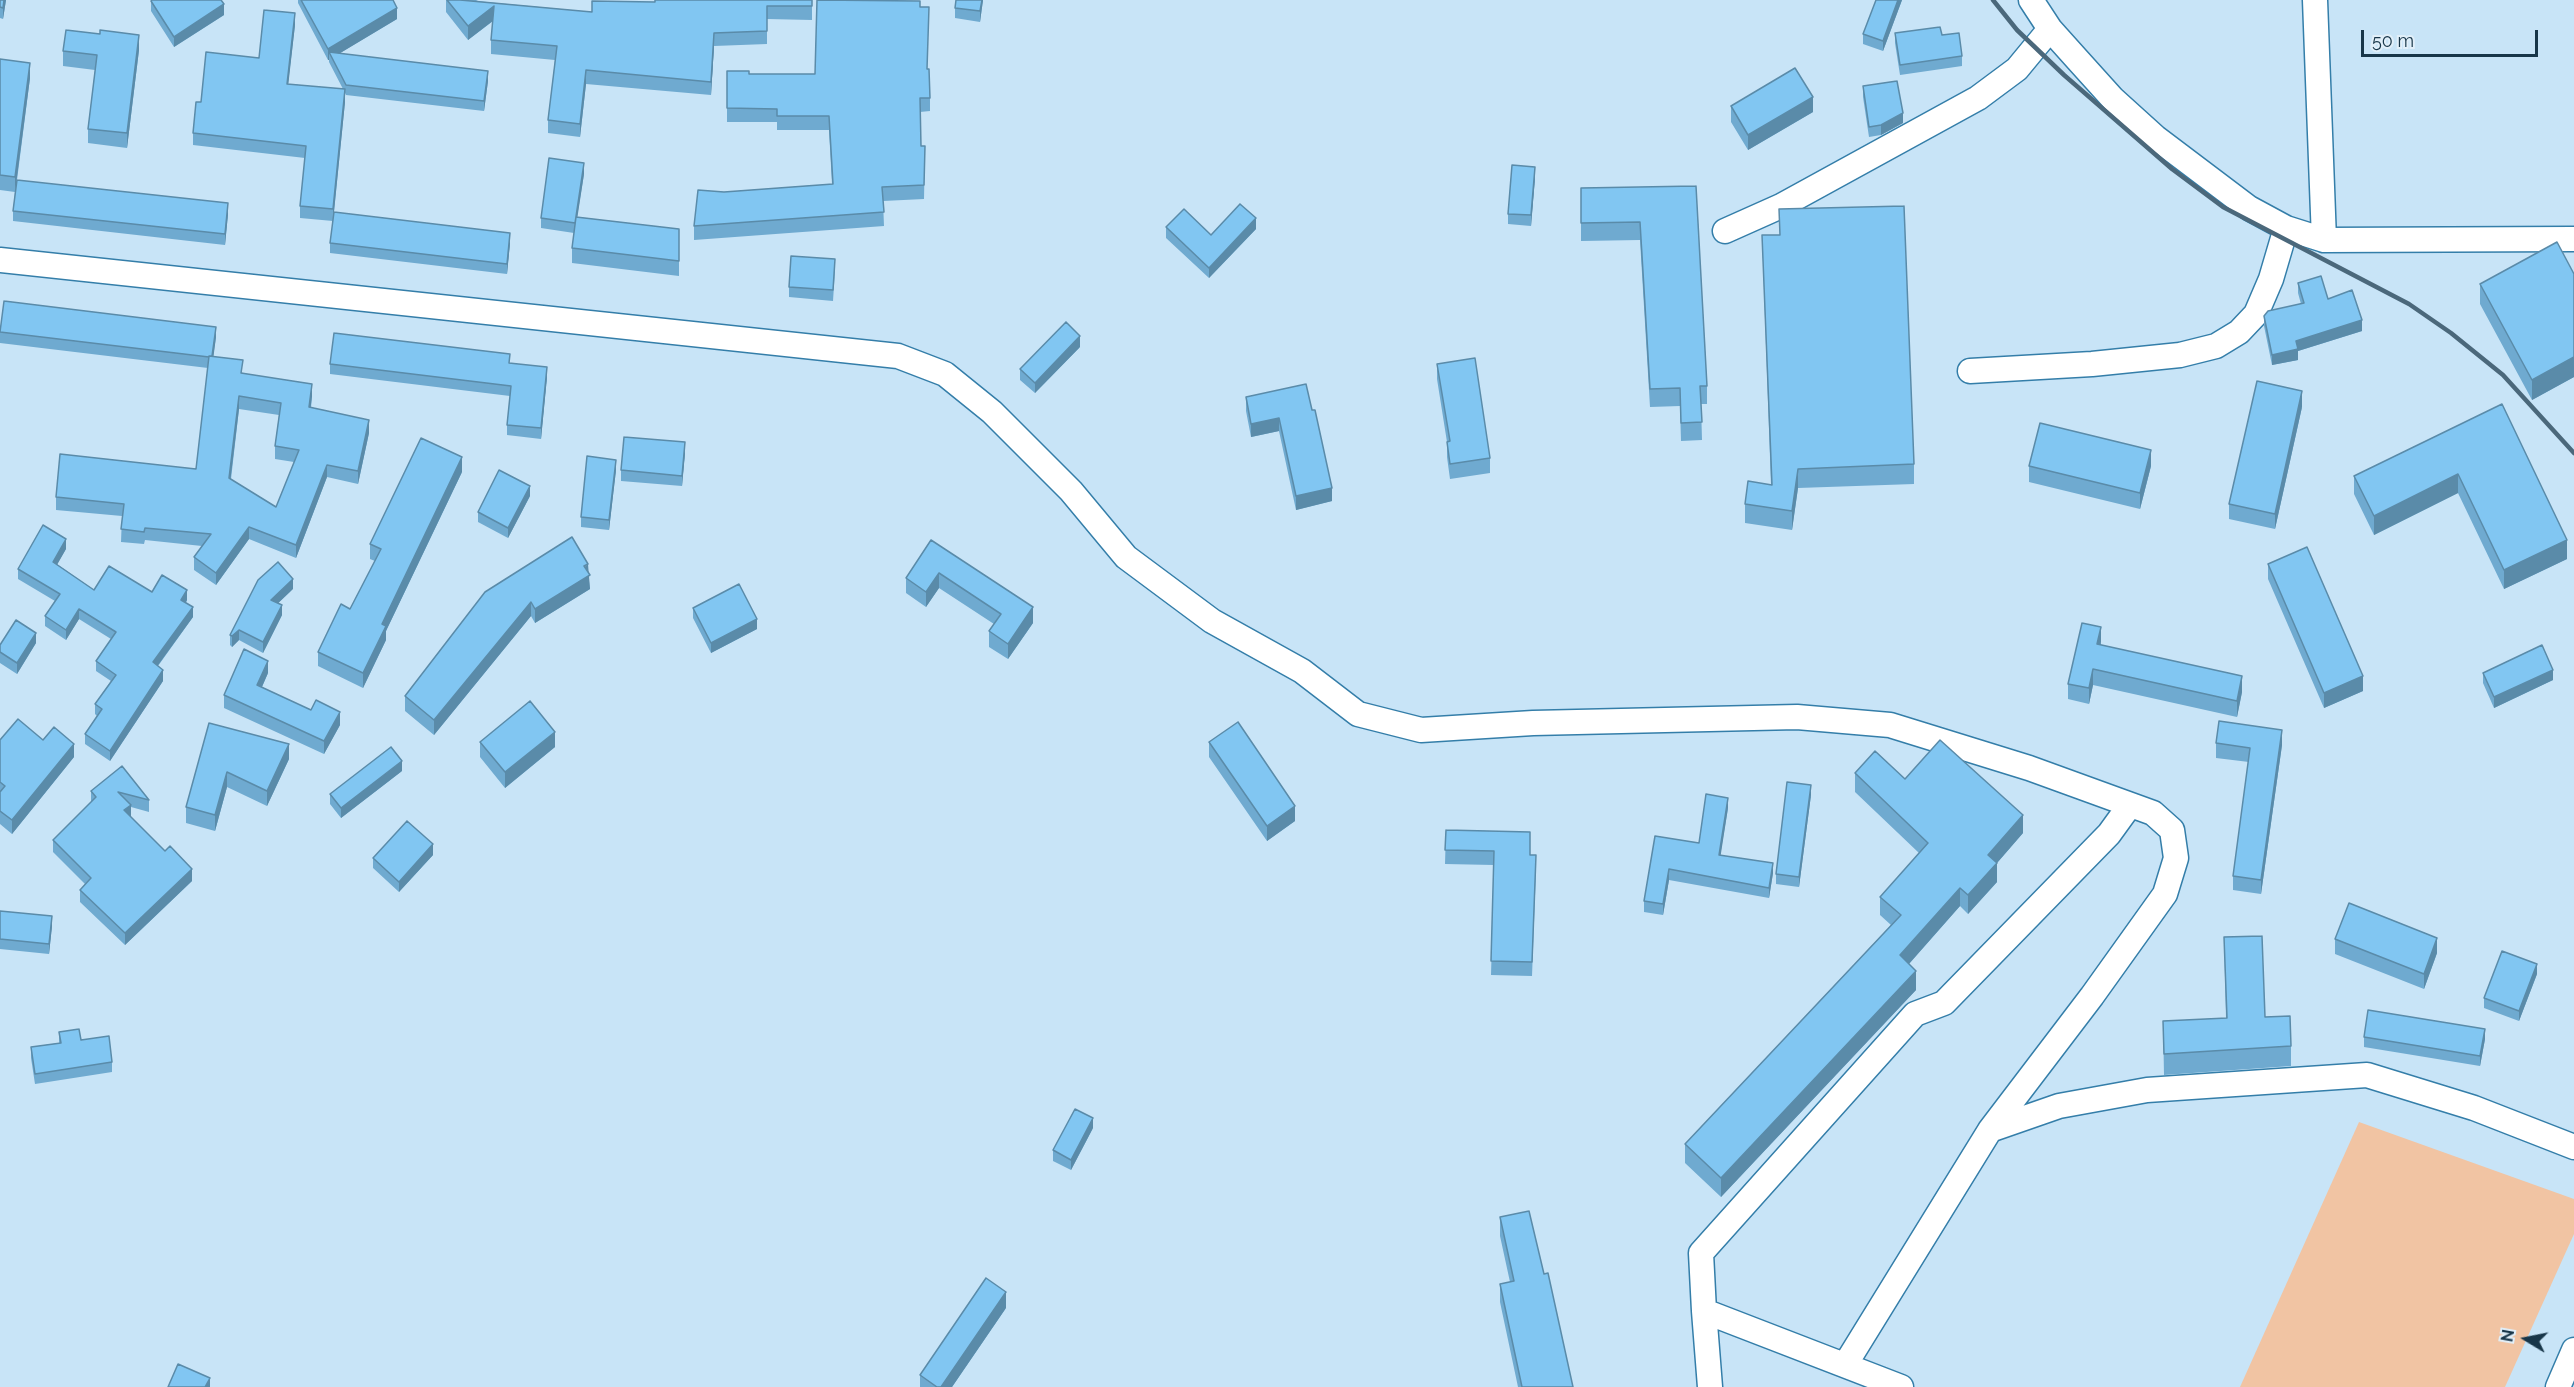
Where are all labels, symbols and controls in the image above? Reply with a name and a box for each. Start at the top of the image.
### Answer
scale bar [2364,18,2541,56]
text: 50 m [2372,30,2414,51]
north arrow [2496,1309,2556,1369]
text: N [2497,1328,2518,1343]

